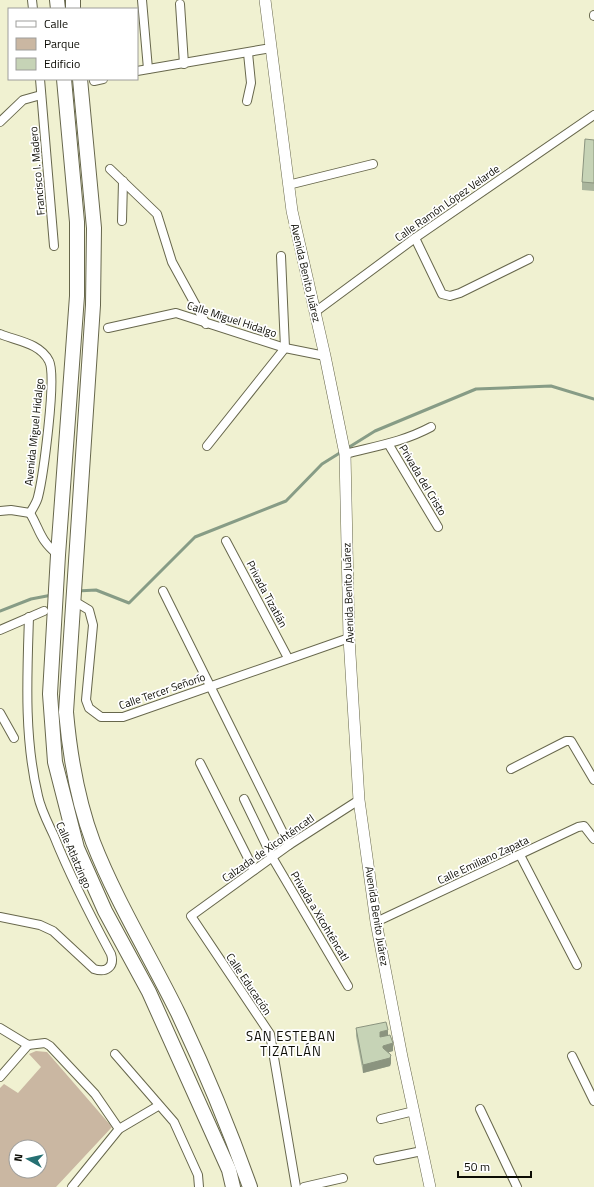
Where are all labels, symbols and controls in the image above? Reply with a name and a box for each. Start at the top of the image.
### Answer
legend [8,8,138,80]
text: Calle [44,14,68,33]
text: Parque [44,34,80,53]
text: Edificio [44,54,80,73]
street label: Francisco I. Madero [25,126,49,216]
street label: Calle Ramón López Velarde [391,160,503,245]
street label: Avenida Benito Juárez [287,222,325,324]
street label: Calle Miguel Hidalgo [185,297,279,341]
street label: Avenida Miguel Hidalgo [20,377,48,487]
street label: Privada del Cristo [395,441,451,519]
street label: Avenida Benito Juárez [338,542,358,644]
street label: Privada Tizatlán [243,558,291,630]
street label: Calle Tercer Señorío [117,669,207,713]
street label: Calzada de Xicohténcatl [219,810,317,886]
street label: Calle Atlatzingo [52,819,96,891]
street label: Calle Emiliano Zapata [435,832,532,888]
street label: Avenida Benito Juárez [361,865,393,967]
street label: Privada a Xicohténcatl [287,868,353,964]
street label: Calle Educación [222,950,276,1018]
district label: SAN ESTEBAN TIZATLÁN [246,1026,336,1061]
north arrow [8,1139,48,1179]
text: N [10,1153,27,1162]
scale bar [458,1153,531,1179]
text: 50 m [464,1157,490,1176]

